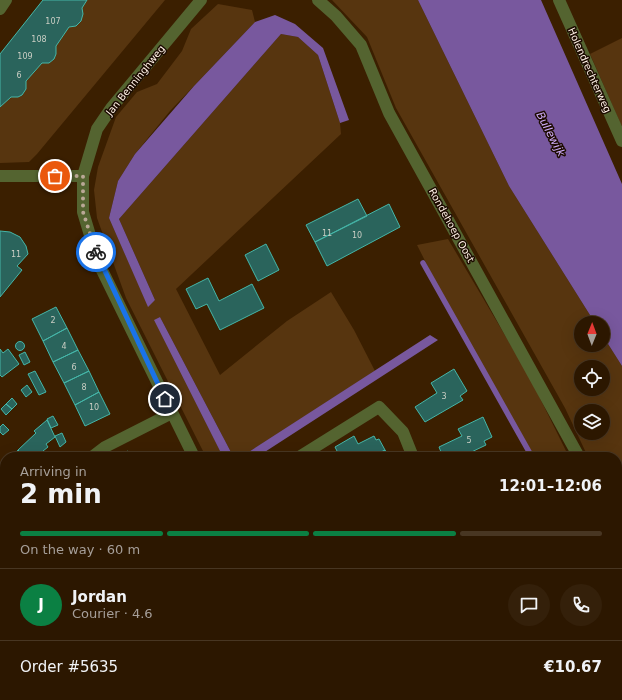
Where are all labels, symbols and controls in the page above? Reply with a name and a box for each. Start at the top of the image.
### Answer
house number: 107 [45,17,61,26]
street label: Holendrechterweg [566,26,613,114]
house number: 108 [31,35,47,44]
street label: Jan Benninghweg [103,43,167,118]
house number: 109 [17,52,33,61]
house number: 6 [16,71,22,80]
water label: Bullewijk [533,110,568,159]
pin [38,159,72,193]
icon: bag [44,165,66,187]
street label: Rondehoep Oost [427,186,476,264]
house number: 11 [322,229,332,238]
house number: 10 [352,231,362,240]
courier [76,232,116,272]
icon: bike [85,241,107,263]
house number: 11 [11,250,21,259]
house number: 2 [50,316,56,325]
north arrow [574,316,610,352]
map controls [574,316,610,440]
house number: 4 [61,342,67,351]
button: locate [574,360,610,396]
house number: 6 [71,363,77,372]
pin [148,382,182,416]
house number: 8 [81,383,87,392]
icon: home [154,388,176,410]
house number: 3 [441,392,447,401]
house number: 10 [89,403,99,412]
button: layers [574,404,610,440]
house number: 5 [466,436,472,445]
text: Arriving in [20,464,87,479]
text: 12:01–12:06 [499,477,602,495]
text: 2 min [20,479,102,509]
text: On the way · 60 m [20,542,140,557]
button: chat [508,584,550,626]
button: phone [560,584,602,626]
text: Jordan [72,588,127,606]
text: J [38,596,44,614]
text: Courier · 4.6 [72,606,153,621]
text: Order #5635 [20,658,118,676]
text: €10.67 [544,658,602,676]

